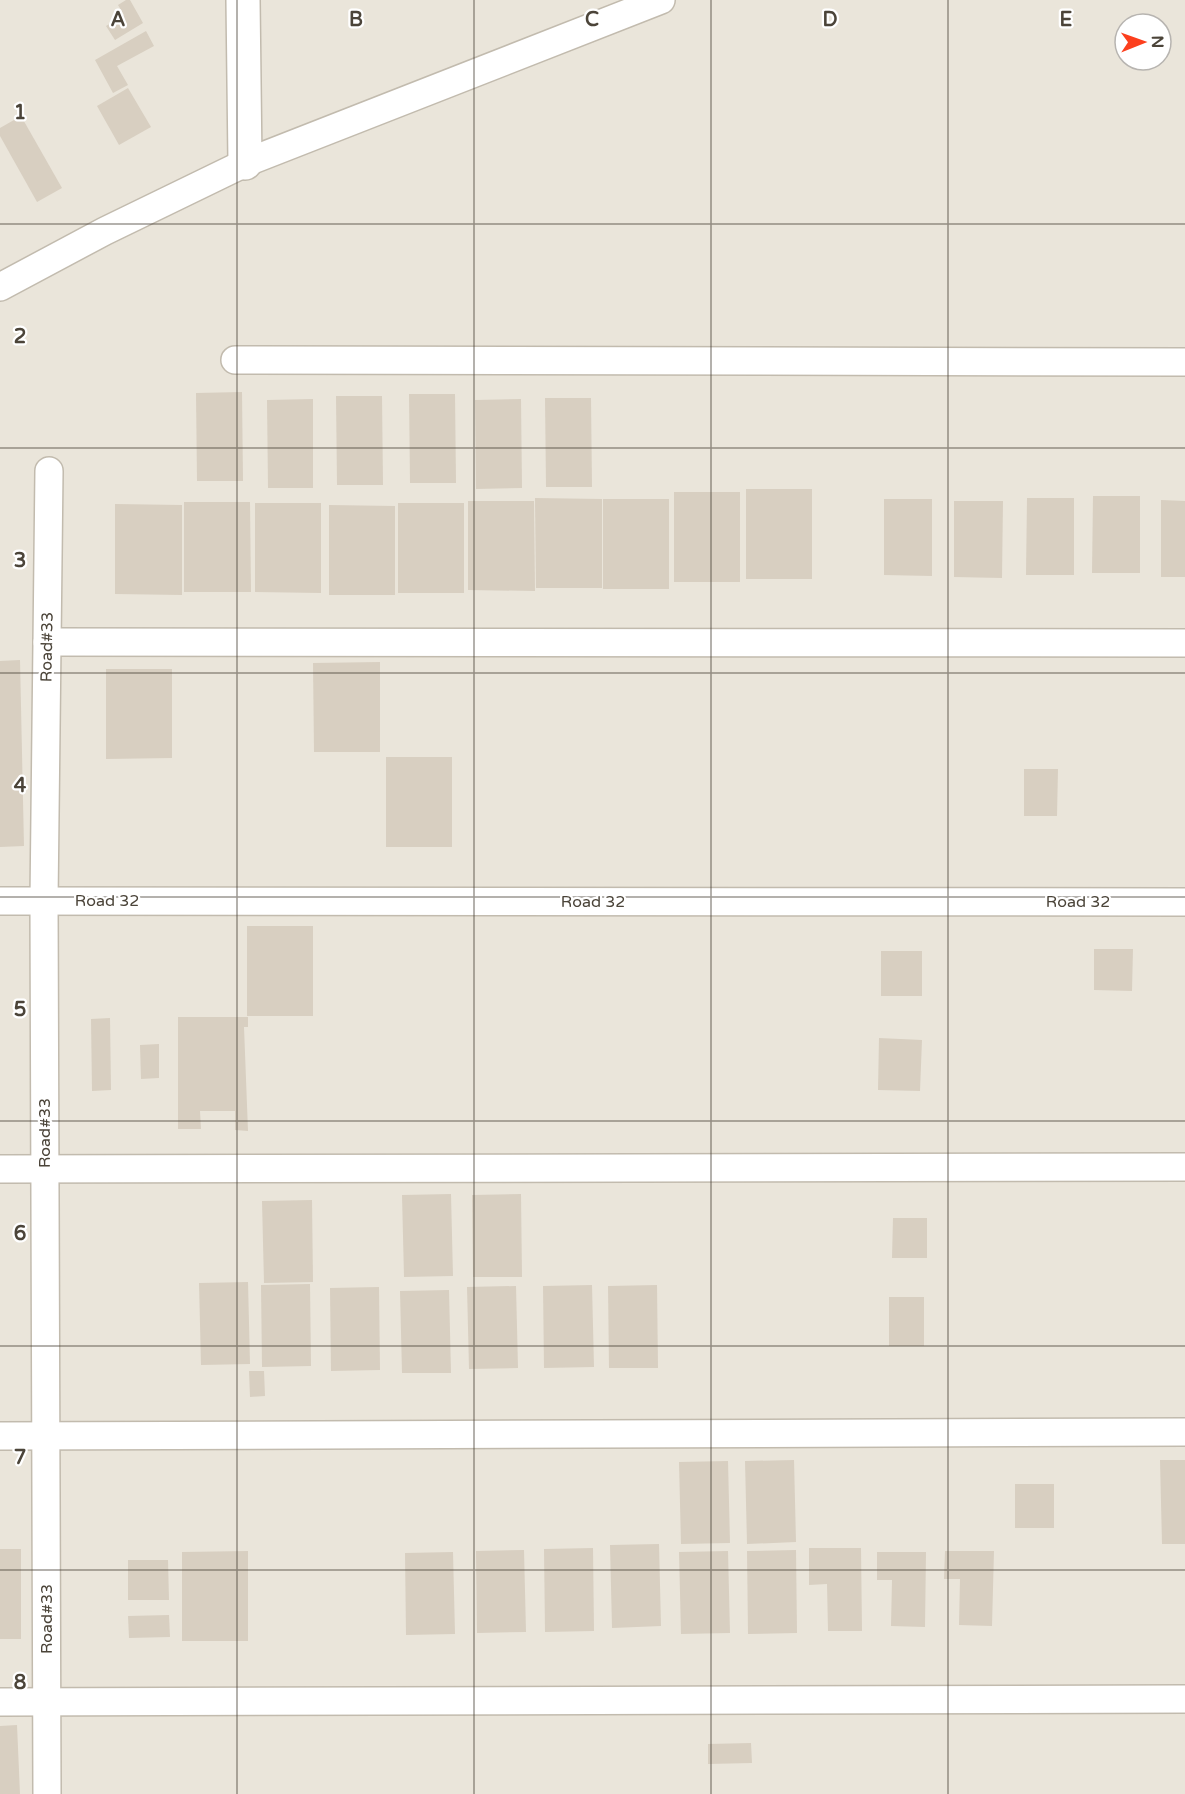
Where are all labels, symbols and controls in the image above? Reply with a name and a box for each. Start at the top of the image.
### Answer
text: A [111,8,126,32]
text: B [349,8,363,32]
text: C [585,8,599,32]
text: D [822,8,838,32]
text: E [1060,8,1073,32]
north arrow [1113,12,1173,72]
text: N [1147,35,1167,48]
text: 1 [14,101,26,125]
text: 2 [14,325,26,349]
text: 3 [14,549,26,573]
street label: Road#33 [36,612,58,682]
text: 4 [14,774,27,798]
street label: Road 32 [75,891,139,911]
street label: Road 32 [561,892,625,912]
street label: Road 32 [1046,892,1110,912]
text: 5 [14,998,26,1022]
street label: Road#33 [35,1098,55,1168]
text: 6 [14,1222,26,1246]
text: 7 [14,1446,26,1470]
street label: Road#33 [37,1584,57,1654]
text: 8 [14,1671,26,1695]

